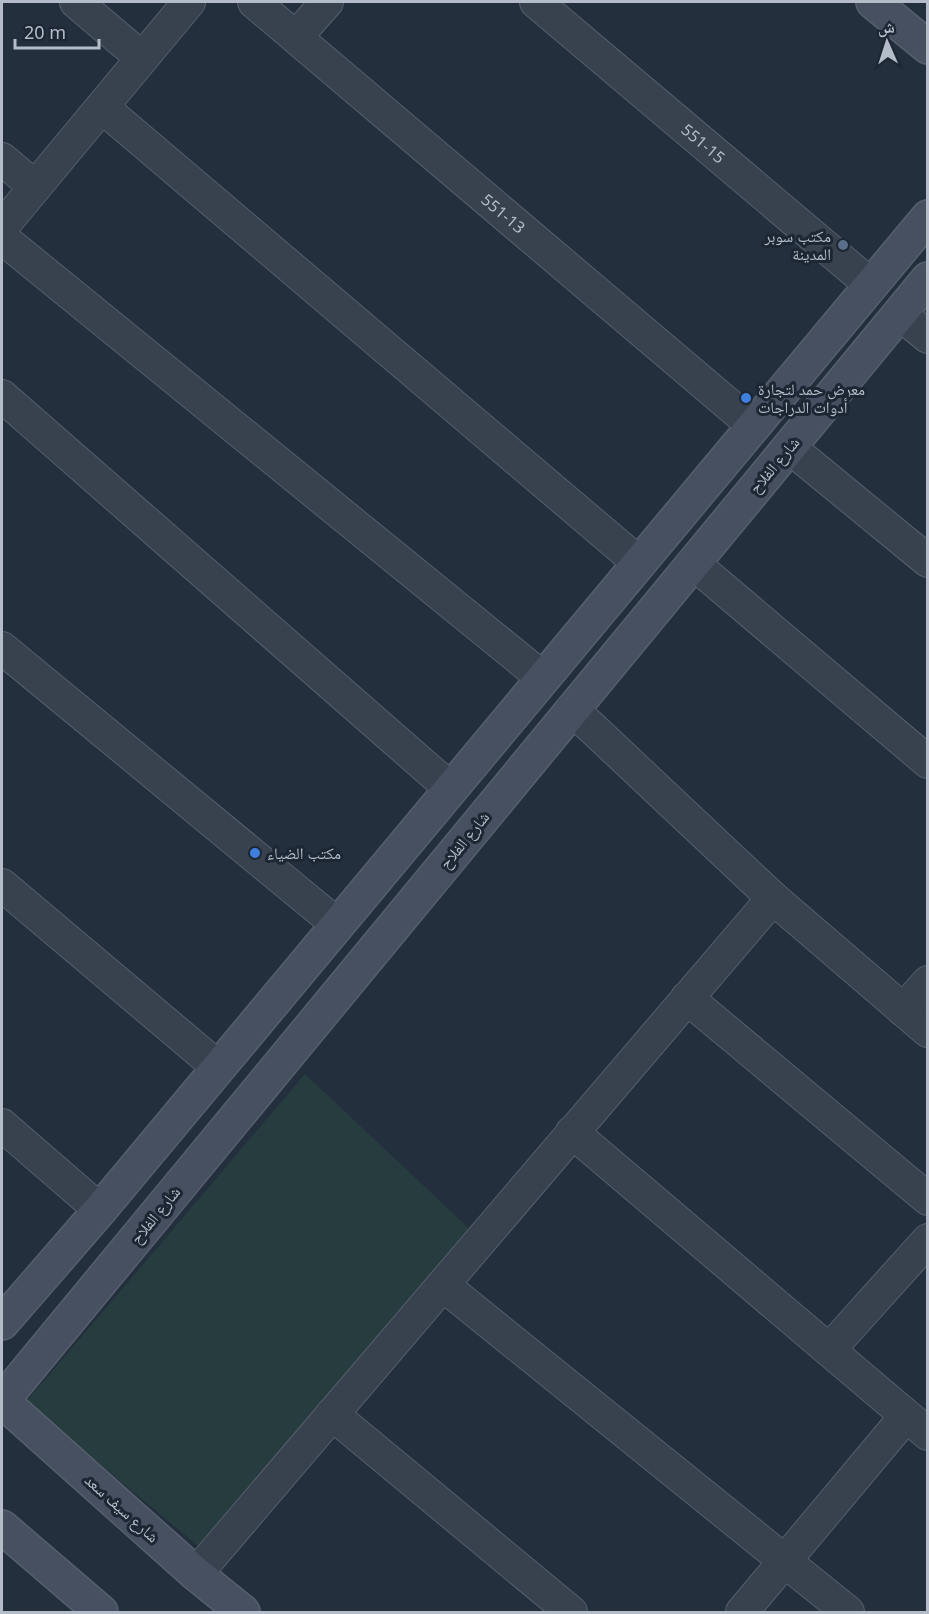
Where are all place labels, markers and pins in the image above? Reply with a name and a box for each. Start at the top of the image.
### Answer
place label: مكتب سوبر المدينة [763,225,831,265]
marker: مكتب سوبر المدينة [836,238,850,252]
place label: معرض حمد لتجارة أدوات الدراجات [758,378,865,418]
marker: معرض حمد لتجارة أدوات الدراجات [739,391,753,405]
place label: مكتب الضياء [267,842,341,864]
marker: مكتب الضياء [248,846,262,860]

